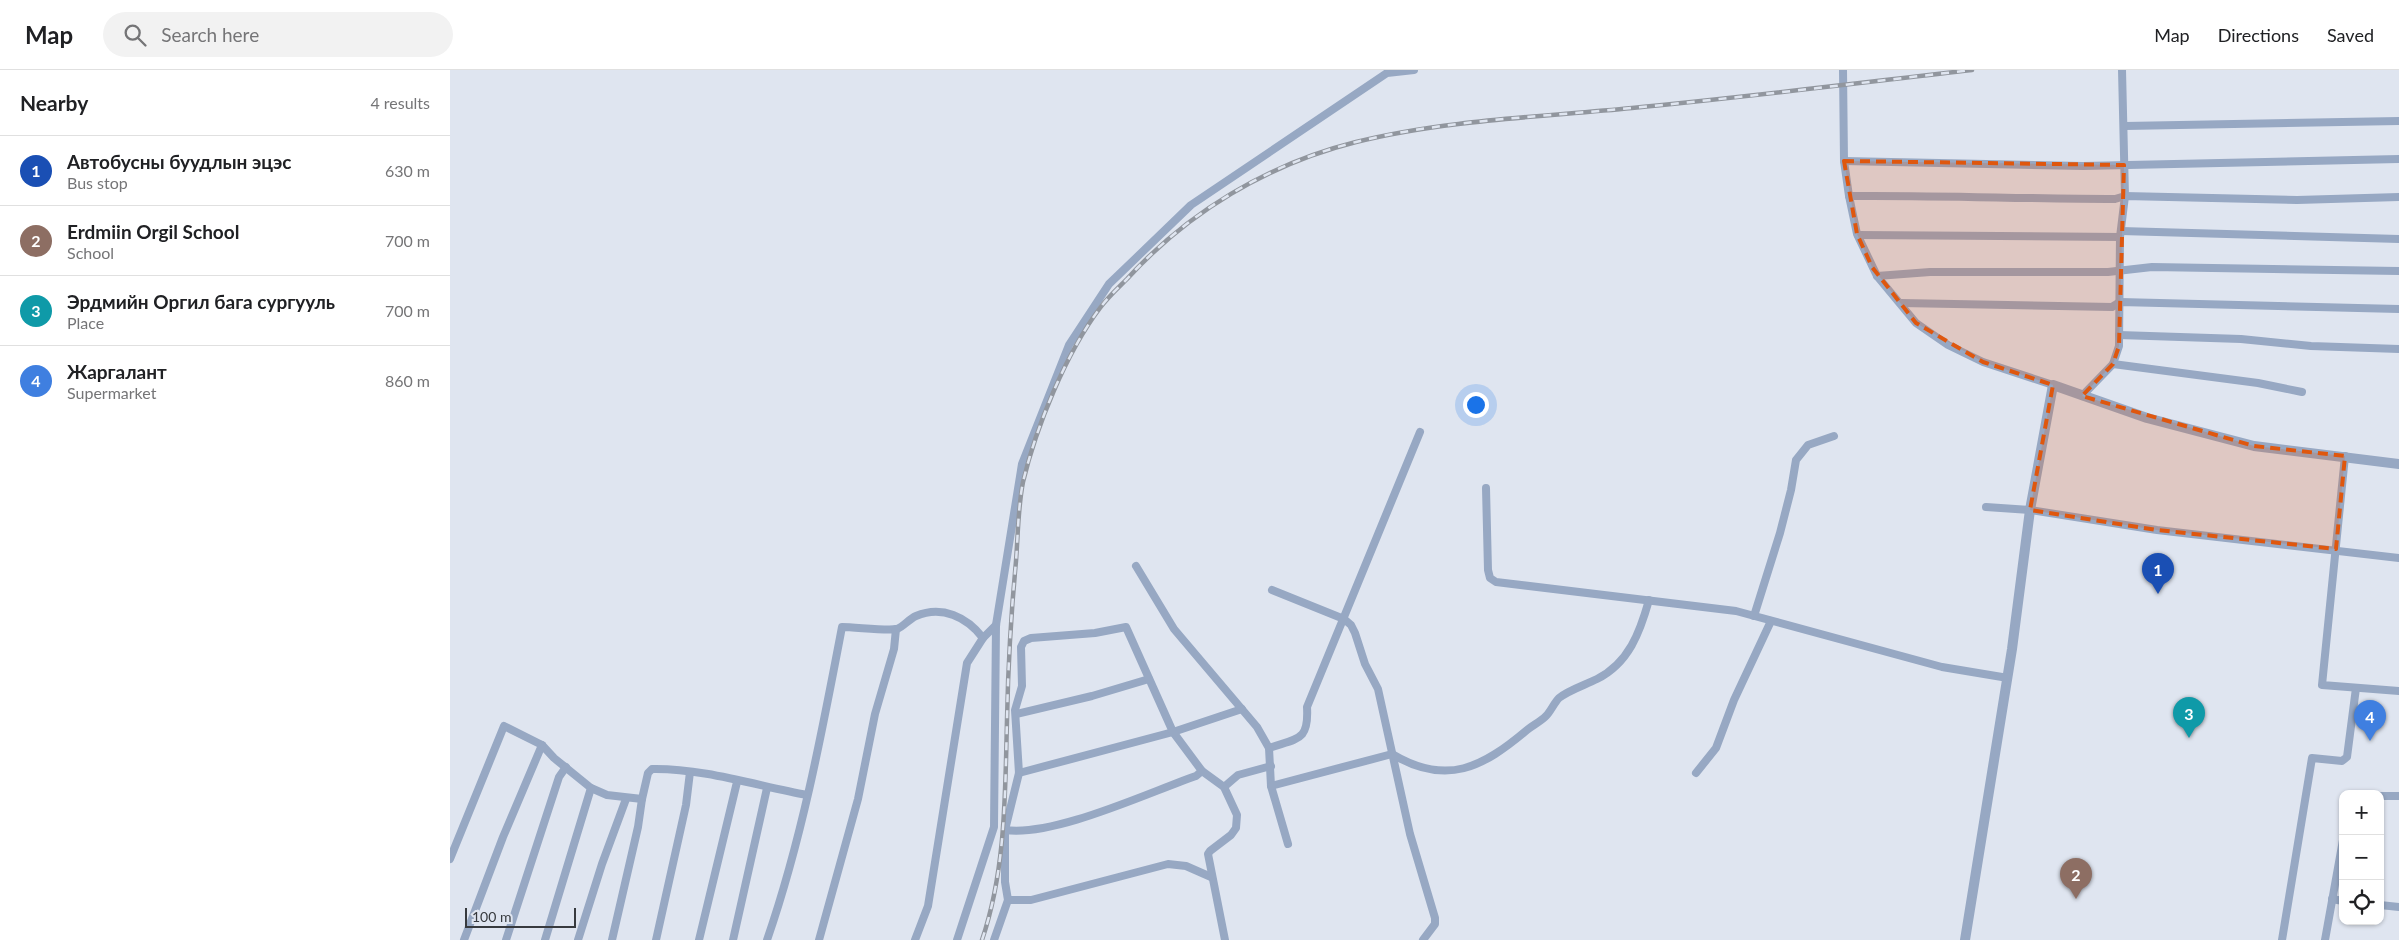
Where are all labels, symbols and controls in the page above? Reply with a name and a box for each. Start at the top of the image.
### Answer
search box [103,12,453,57]
text: Map [25,20,73,49]
icon: search [121,21,149,49]
text: Search here [161,23,259,46]
text: Map [2154,24,2190,46]
text: Directions [2218,24,2299,46]
text: Saved [2327,24,2374,46]
text: Nearby [20,90,88,115]
text: 4 results [370,93,430,112]
text: Автобусны буудлын эцэс [67,150,292,173]
text: 1 [31,161,41,180]
text: 630 m [385,161,430,180]
text: Bus stop [67,173,128,192]
text: Erdmiin Orgil School [67,220,239,243]
text: 2 [31,231,41,250]
text: 700 m [385,231,430,250]
text: School [67,243,114,262]
text: Эрдмийн Оргил бага сургууль [67,290,335,313]
text: 3 [31,301,41,320]
text: 700 m [385,301,430,320]
text: Place [67,313,104,332]
text: Жаргалант [67,360,167,383]
text: 4 [31,371,41,390]
text: 860 m [385,371,430,390]
text: Supermarket [67,383,156,402]
your location [1463,392,1489,418]
pin: 1 [2142,553,2174,594]
pin: 3 [2173,697,2205,738]
pin: 4 [2354,700,2386,741]
map controls [2339,790,2384,925]
button: + [2339,790,2384,835]
button: − [2339,835,2384,880]
pin: 2 [2060,858,2092,899]
button: locate [2339,880,2384,925]
scale bar [465,905,576,928]
text: 100 m [472,908,511,925]

